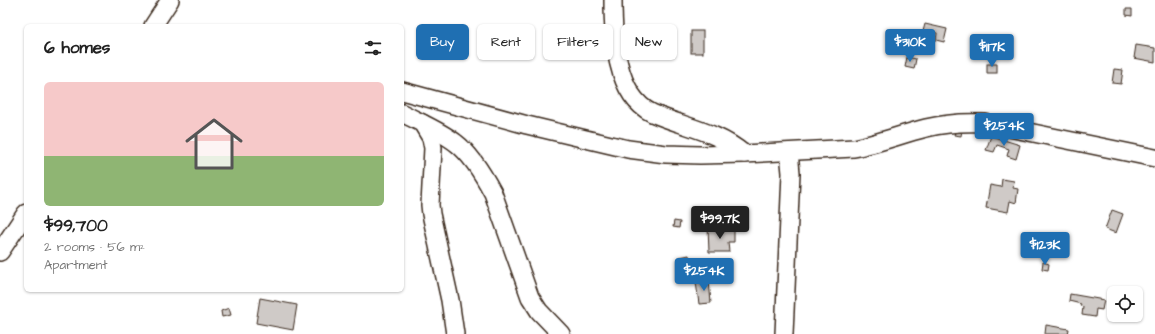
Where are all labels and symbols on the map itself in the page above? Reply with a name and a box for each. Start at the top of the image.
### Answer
pin: $310K [882,29,938,63]
pin: $117K [964,34,1020,68]
pin: $254K [976,113,1032,147]
pin: $99.7K [687,206,753,240]
pin: $123K [1017,232,1073,266]
pin: $254K [676,258,732,292]

